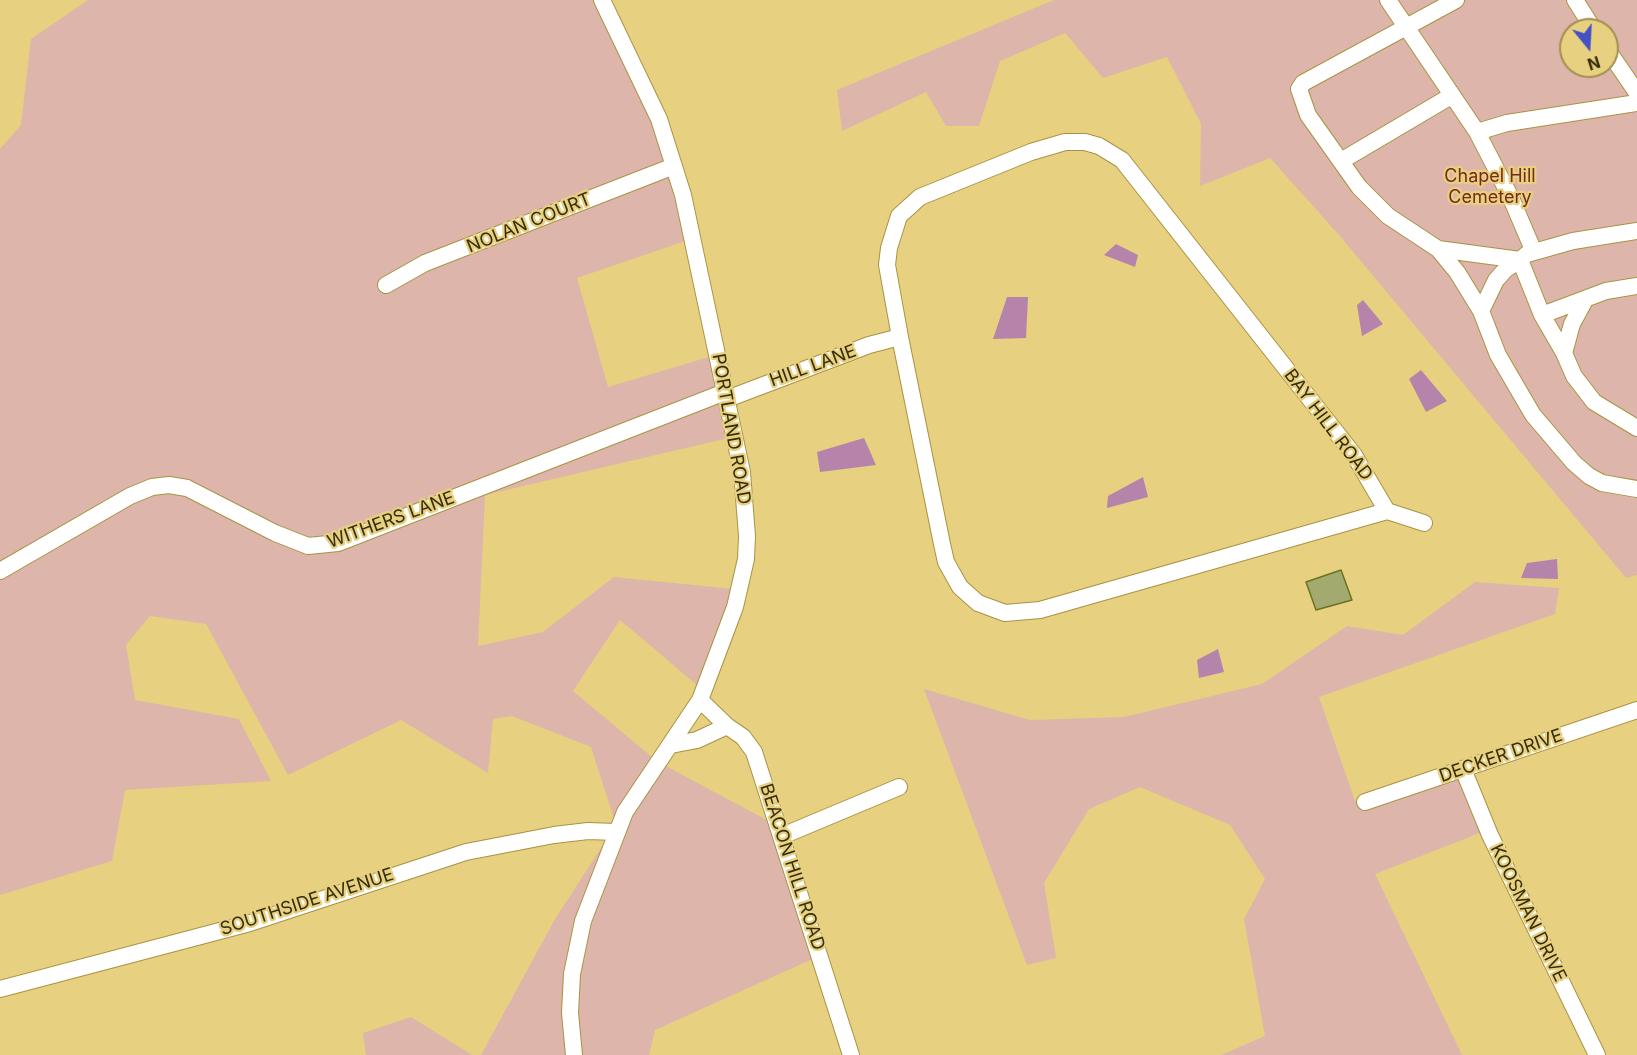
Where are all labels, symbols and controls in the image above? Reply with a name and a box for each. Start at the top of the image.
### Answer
north arrow [1559,18,1619,78]
text: N [1585,52,1603,75]
park label: Chapel Hill Cemetery [1444,166,1536,208]
street label: NOLAN COURT [464,188,594,258]
street label: HILL LANE [767,340,859,392]
street label: PORTLAND ROAD [707,352,755,506]
street label: BAY HILL ROAD [1279,365,1377,485]
street label: WITHERS LANE [325,487,457,553]
street label: DECKER DRIVE [1436,725,1566,787]
street label: BEACON HILL ROAD [755,781,829,953]
street label: KOOSMAN DRIVE [1485,841,1571,985]
street label: SOUTHSIDE AVENUE [218,864,396,940]

